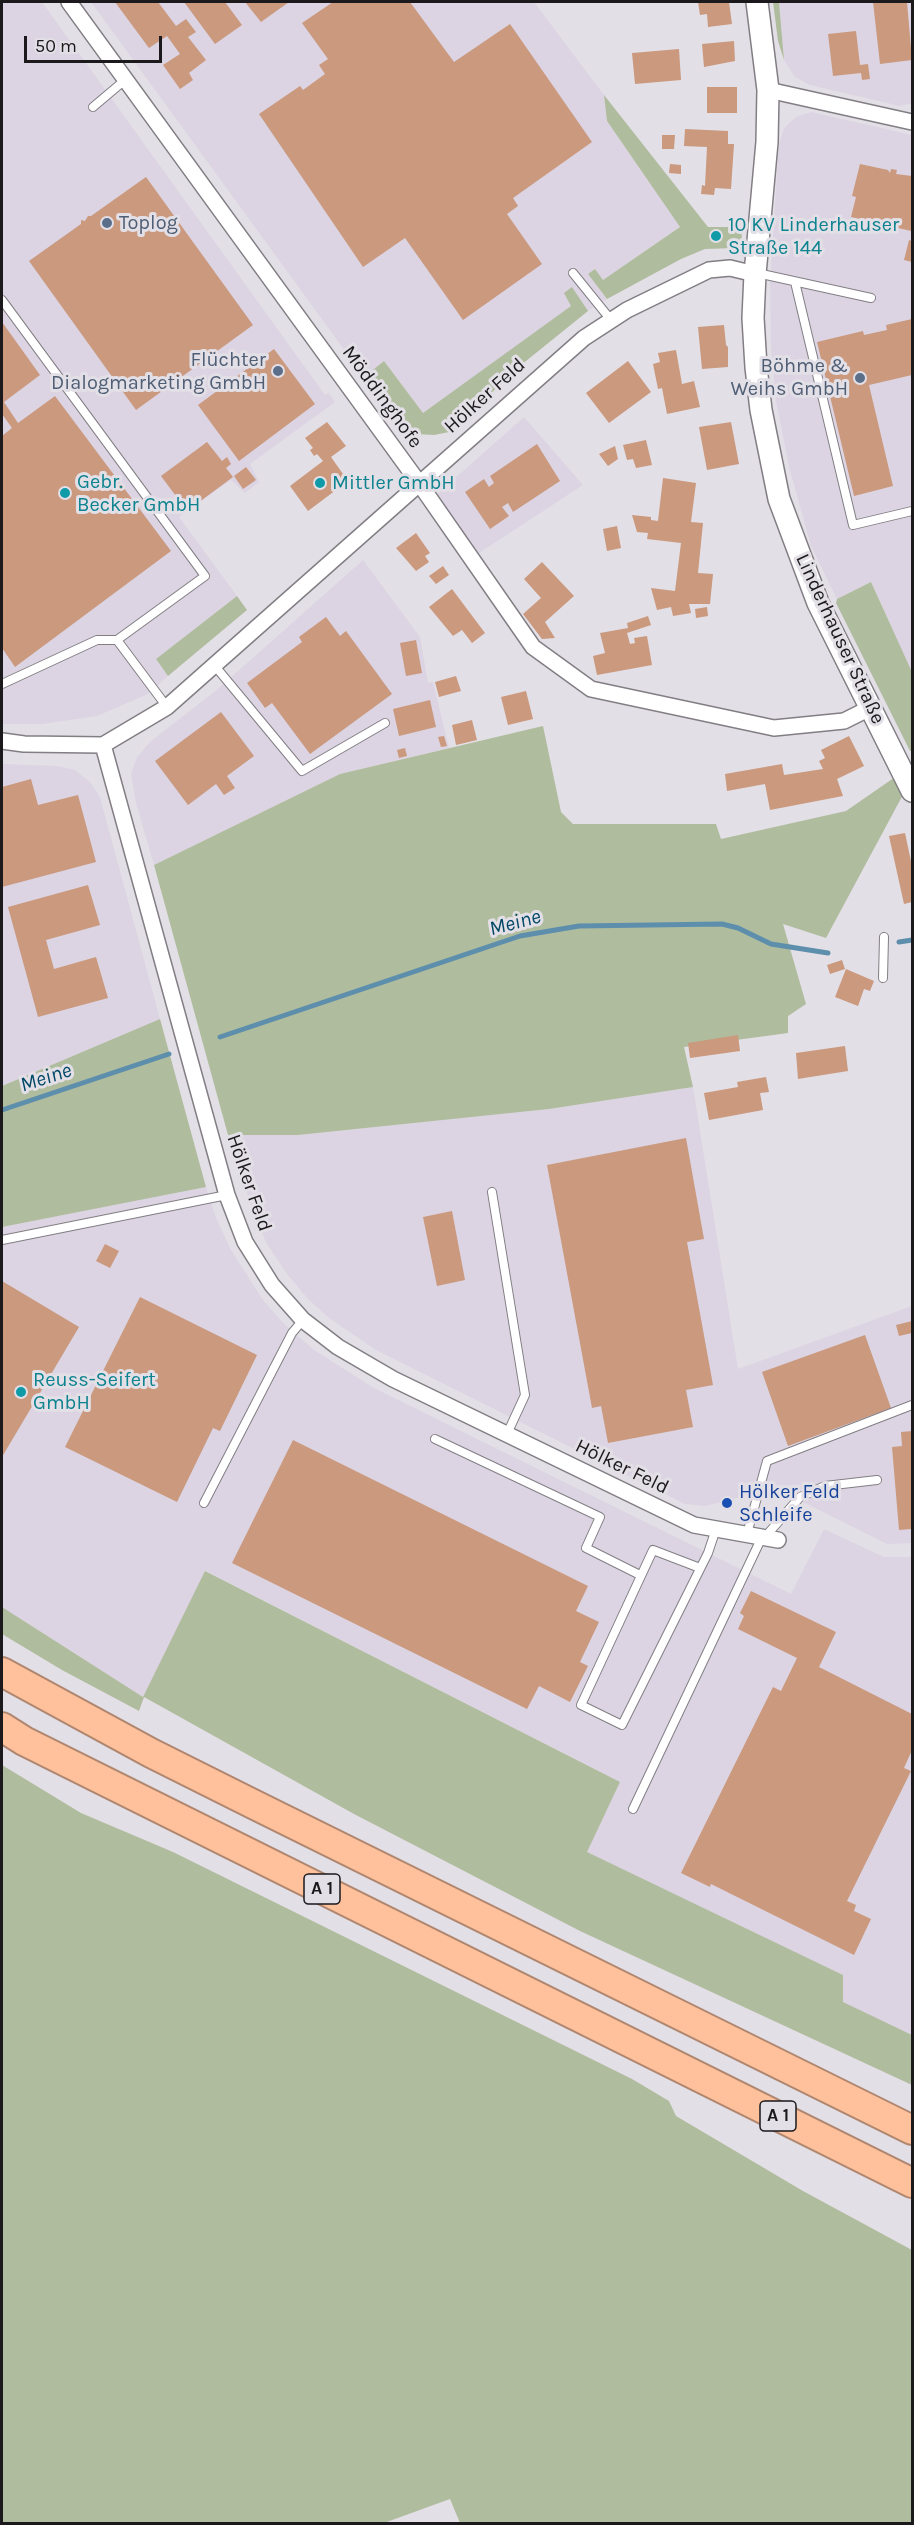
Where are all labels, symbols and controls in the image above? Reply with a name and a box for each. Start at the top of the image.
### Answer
scale bar [27,24,165,62]
text: 50 m [35,35,77,57]
place label: Toplog [119,211,178,235]
place label: 10 KV Linderhauser Straße 144 [728,213,899,260]
marker: Toplog [100,216,114,230]
marker: 10 KV Linderhauser Straße 144 [709,229,723,243]
street label: Möddinghofe [337,341,427,453]
place label: Flüchter Dialogmarketing GmbH [51,348,266,395]
street label: Hölker Feld [439,353,531,439]
place label: Böhme & Weihs GmbH [730,354,848,401]
marker: Flüchter Dialogmarketing GmbH [271,364,285,378]
marker: Böhme & Weihs GmbH [853,371,867,385]
place label: Gebr. Becker GmbH [77,470,200,517]
place label: Mittler GmbH [332,471,455,495]
marker: Mittler GmbH [313,476,327,490]
marker: Gebr. Becker GmbH [58,486,72,500]
street label: Linderhauser Straße [790,550,890,728]
water label: Meine [486,904,544,942]
water label: Meine [17,1058,75,1098]
street label: Hölker Feld [221,1131,277,1235]
place label: Reuss-Seifert GmbH [33,1368,156,1415]
marker: Reuss-Seifert GmbH [14,1385,28,1399]
street label: Hölker Feld [571,1434,673,1500]
place label: Hölker Feld Schleife [739,1480,840,1527]
marker: Hölker Feld Schleife [720,1496,734,1510]
road number: A 1 [304,1874,340,1904]
road number: A 1 [760,2101,796,2131]

